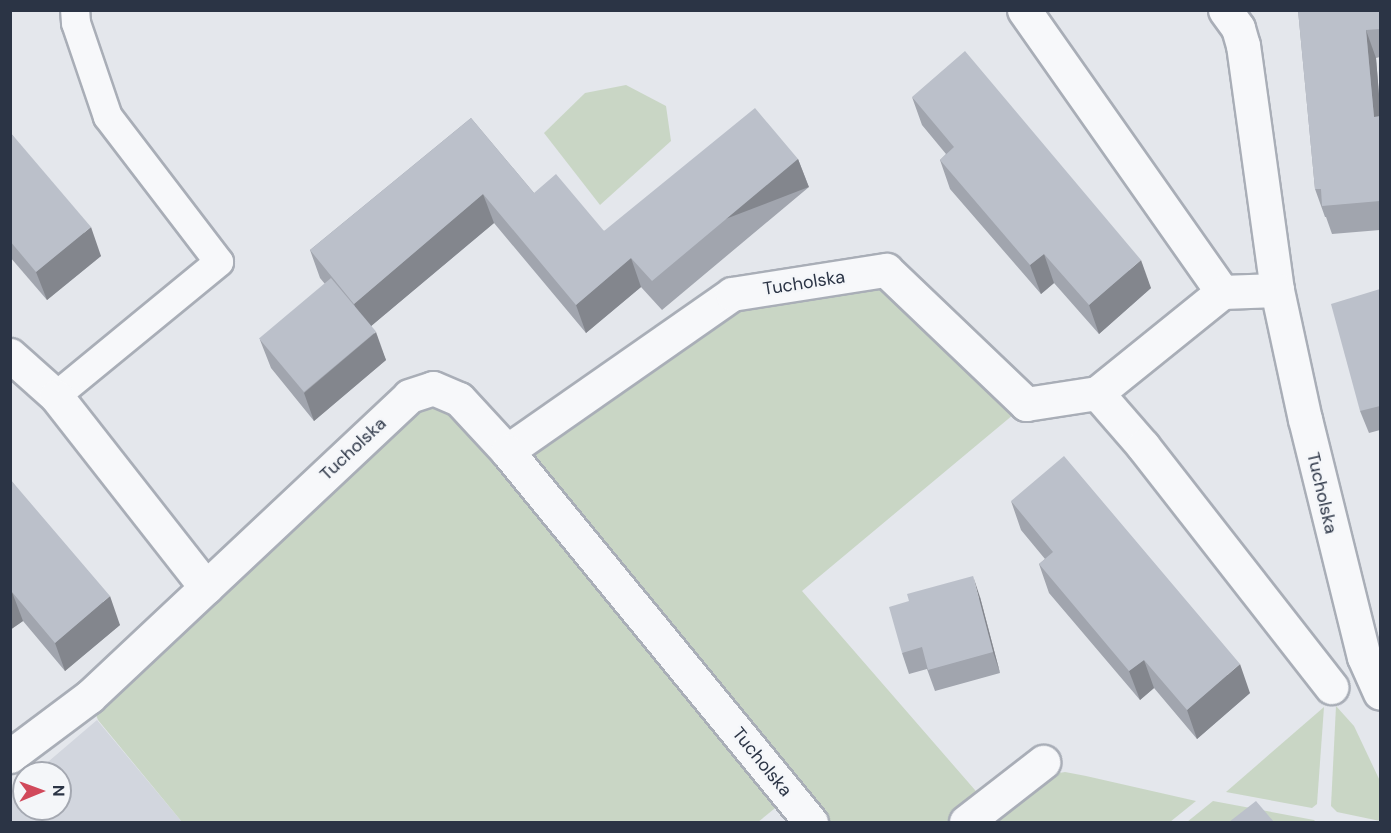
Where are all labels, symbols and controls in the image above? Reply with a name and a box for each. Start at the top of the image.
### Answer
street label: Tucholska [761,266,847,300]
street label: Tucholska [315,413,391,485]
street label: Tucholska [1302,450,1342,536]
street label: Tucholska [728,723,796,801]
north arrow [12,761,72,821]
text: N [48,785,69,797]

